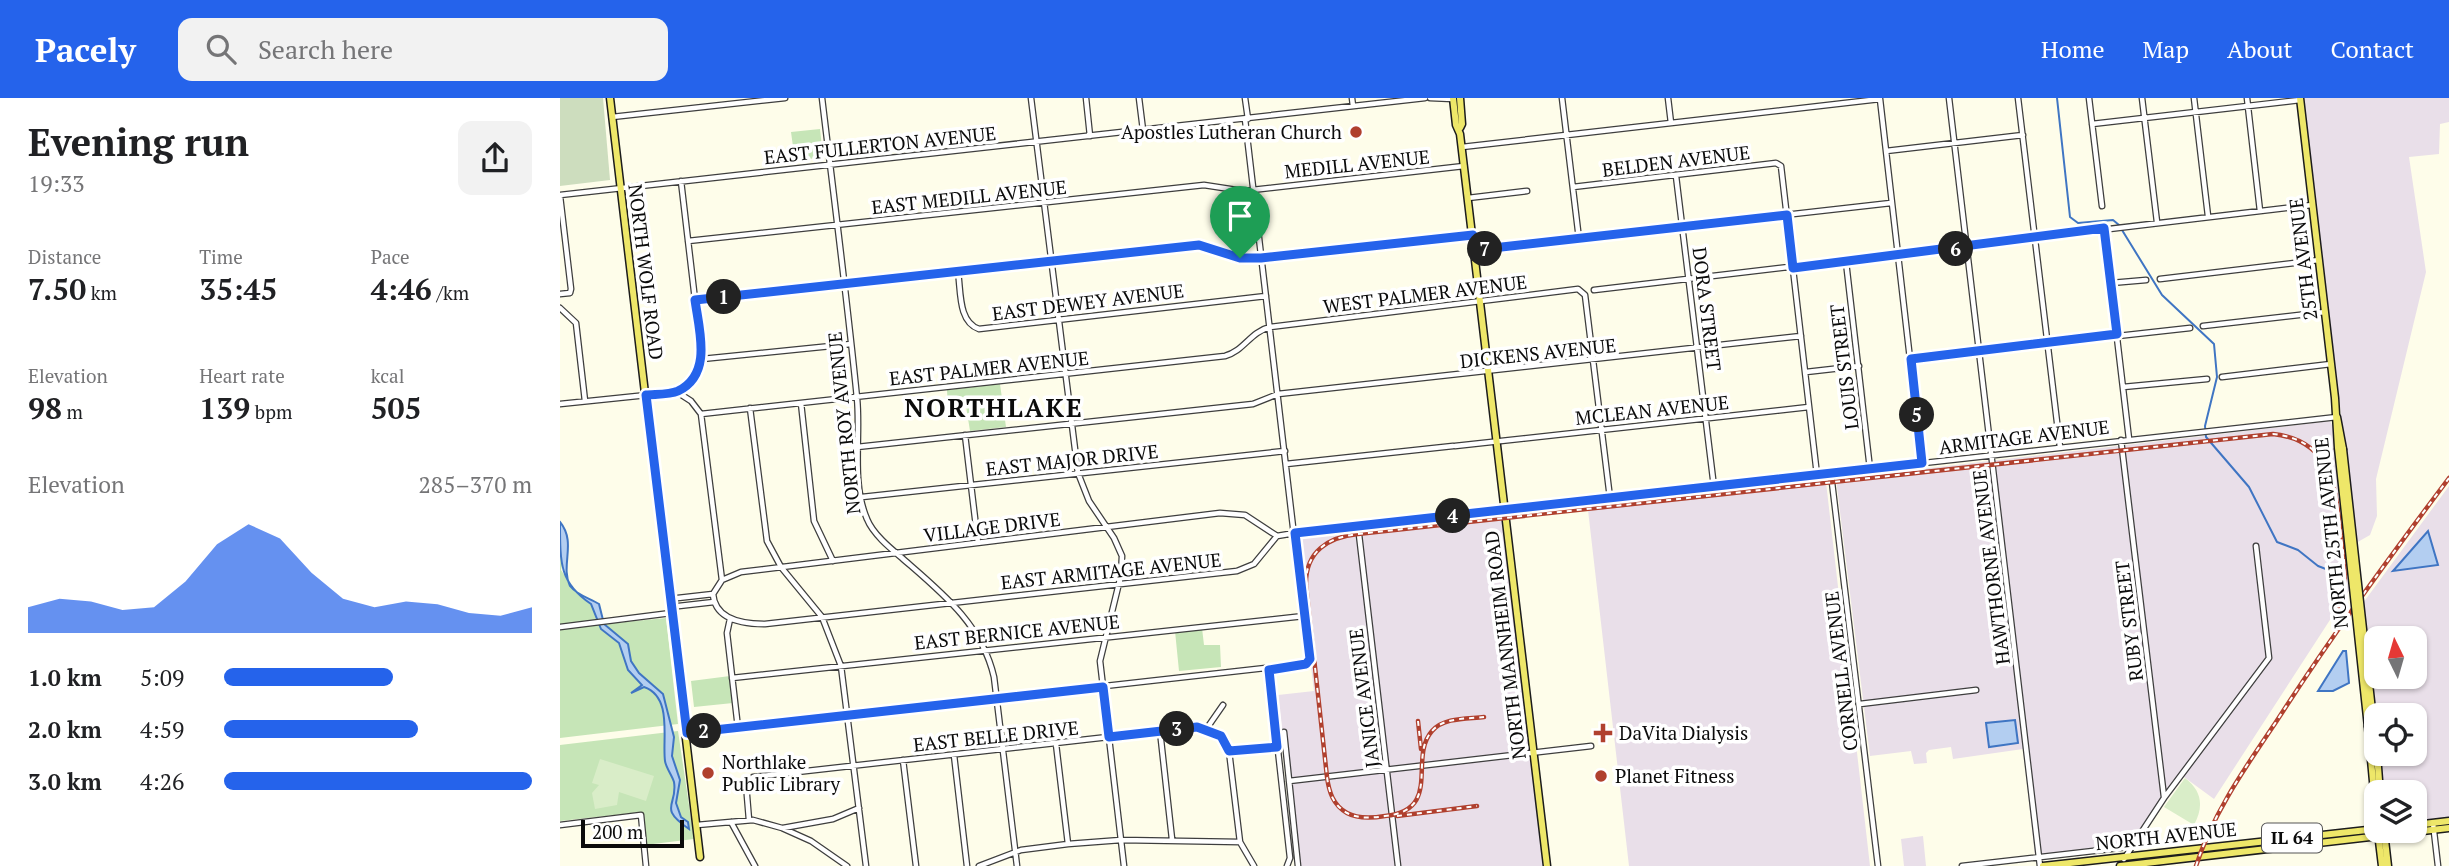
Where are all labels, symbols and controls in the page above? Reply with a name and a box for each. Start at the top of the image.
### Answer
search box [178,18,668,81]
text: Pacely [35,28,136,71]
icon: search [202,30,240,68]
text: Search here [258,32,393,66]
text: Home [2041,33,2105,65]
text: Map [2143,33,2189,65]
text: About [2227,33,2293,65]
text: Contact [2331,33,2414,65]
text: Evening run [28,117,249,167]
place label: Apostles Lutheran Church [1121,119,1342,144]
street label: EAST FULLERTON AVENUE [763,120,997,169]
button: share [458,121,532,195]
marker: Apostles Lutheran Church [1348,124,1364,140]
street label: BELDEN AVENUE [1601,139,1751,182]
street label: MEDILL AVENUE [1283,143,1431,184]
text: 19:33 [28,168,85,199]
street label: EAST MEDILL AVENUE [870,174,1068,219]
street label: NORTH WOLF ROAD [623,183,670,361]
pin [1210,186,1270,258]
icon: arrive [1221,197,1259,235]
street label: 25TH AVENUE [2283,197,2322,322]
pin: 7 [1468,232,1502,266]
pin: 6 [1938,232,1974,266]
text: 7 [1479,236,1490,261]
text: 6 [1950,236,1961,261]
text: Distance [28,244,101,269]
text: Time [199,244,243,269]
text: Pace [371,244,410,269]
street label: DORA STREET [1687,245,1728,373]
text: 7.50 [28,269,86,309]
text: 35:45 [199,269,277,309]
text: 4:46 [371,269,432,309]
street label: WEST PALMER AVENUE [1321,269,1528,318]
street label: EAST DEWEY AVENUE [991,277,1185,326]
text: km [86,280,117,305]
text: /km [432,280,469,305]
pin: 1 [706,280,742,314]
text: 1 [718,284,729,309]
street label: LOUIS STREET [1823,303,1864,431]
street label: NORTH ROY AVENUE [821,331,866,516]
street label: DICKENS AVENUE [1459,332,1617,373]
street label: EAST PALMER AVENUE [888,345,1090,390]
text: Elevation [28,363,108,388]
text: Heart rate [199,363,285,388]
text: kcal [371,363,404,388]
text: 98 [28,388,62,428]
text: 139 [199,388,250,428]
text: 505 [371,388,422,428]
street label: MCLEAN AVENUE [1574,389,1730,430]
district label: NORTHLAKE [904,390,1084,424]
pin: 5 [1900,398,1934,432]
text: m [62,399,83,424]
text: bpm [250,399,292,424]
text: 5 [1911,402,1922,427]
street label: ARMITAGE AVENUE [1937,414,2111,459]
street label: NORTH 25TH AVENUE [2308,436,2353,630]
street label: EAST MAJOR DRIVE [984,438,1160,481]
street label: HAWTHORNE AVENUE [1966,468,2015,666]
text: Elevation [28,469,125,500]
text: 285–370 m [419,469,532,500]
pin: 4 [1436,498,1470,534]
text: 4 [1447,503,1458,528]
street label: VILLAGE DRIVE [922,506,1062,547]
street label: NORTH MANNHEIM ROAD [1478,529,1531,761]
street label: EAST ARMITAGE AVENUE [999,546,1223,595]
street label: RUBY STREET [2109,559,2148,683]
street label: CORNELL AVENUE [1818,590,1863,752]
street label: EAST BERNICE AVENUE [913,608,1121,655]
north arrow [2364,626,2427,690]
map controls [2364,626,2427,843]
street label: JANICE AVENUE [1343,627,1384,769]
text: 1.0 km [28,662,102,693]
text: 5:09 [140,662,184,693]
button: locate [2364,703,2427,766]
pin: 3 [1160,712,1194,746]
text: 2.0 km [28,714,102,745]
text: 4:59 [140,714,184,745]
pin: 2 [687,714,722,748]
street label: EAST BELLE DRIVE [912,714,1080,757]
text: 3 [1171,716,1182,741]
text: 2 [698,718,709,743]
place label: DaVita Dialysis [1619,720,1748,745]
marker: DaVita Dialysis [1593,723,1613,743]
place label: Northlake Public Library [722,749,840,796]
place label: Planet Fitness [1615,763,1735,788]
marker: Northlake Public Library [700,765,716,781]
text: 3.0 km [28,766,102,797]
text: 4:26 [140,766,184,797]
marker: Planet Fitness [1593,768,1609,784]
button: layers [2364,780,2427,843]
street label: NORTH AVENUE [2094,816,2238,855]
scale bar [581,817,684,849]
text: 200 m [592,819,643,844]
road number: IL 64 [2262,824,2322,852]

